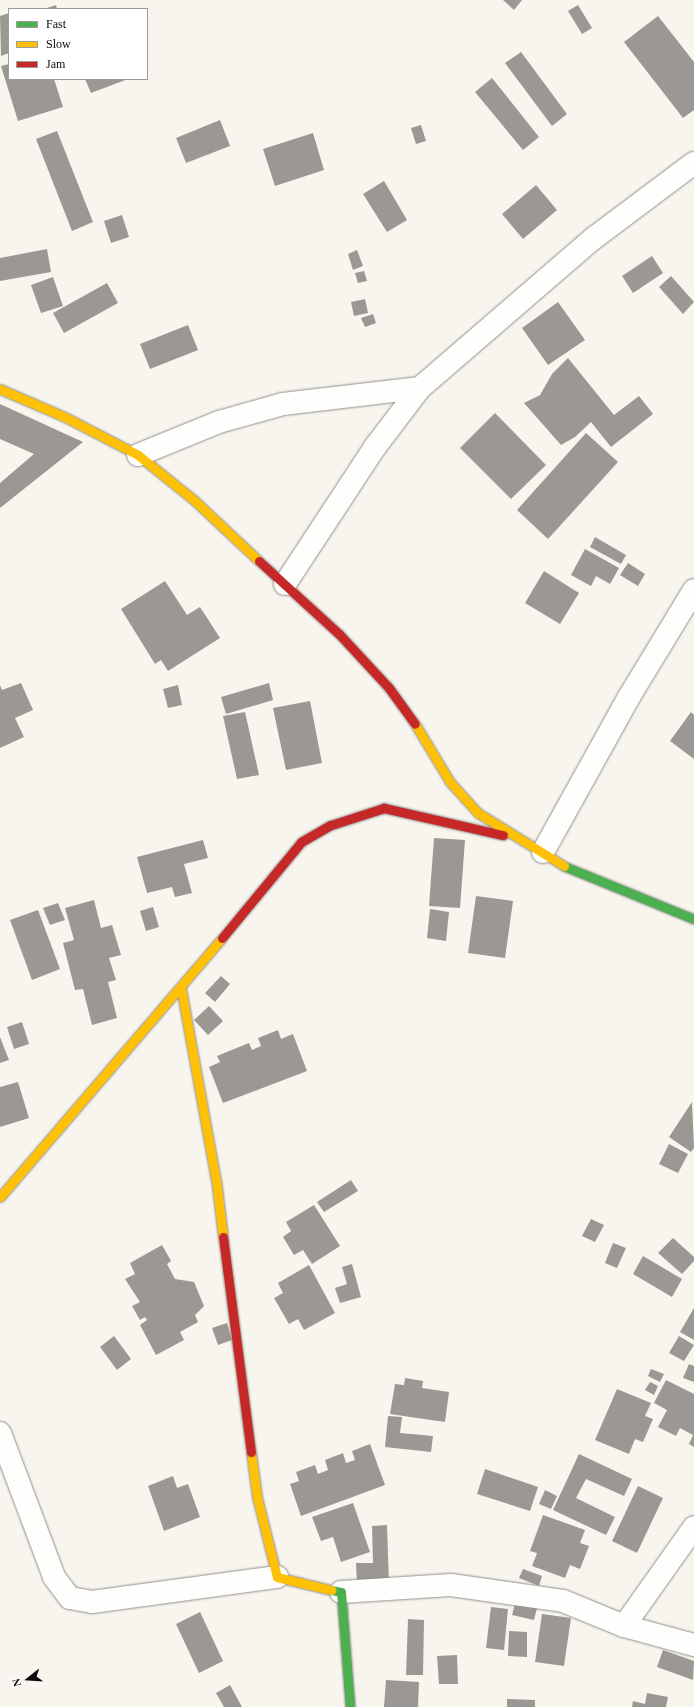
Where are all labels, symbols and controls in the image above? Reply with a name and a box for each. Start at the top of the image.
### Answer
legend [8,8,148,80]
text: Fast [46,17,66,31]
text: Slow [46,37,71,51]
text: Jam [46,57,65,71]
north arrow [8,1659,48,1699]
text: N [10,1677,23,1688]

